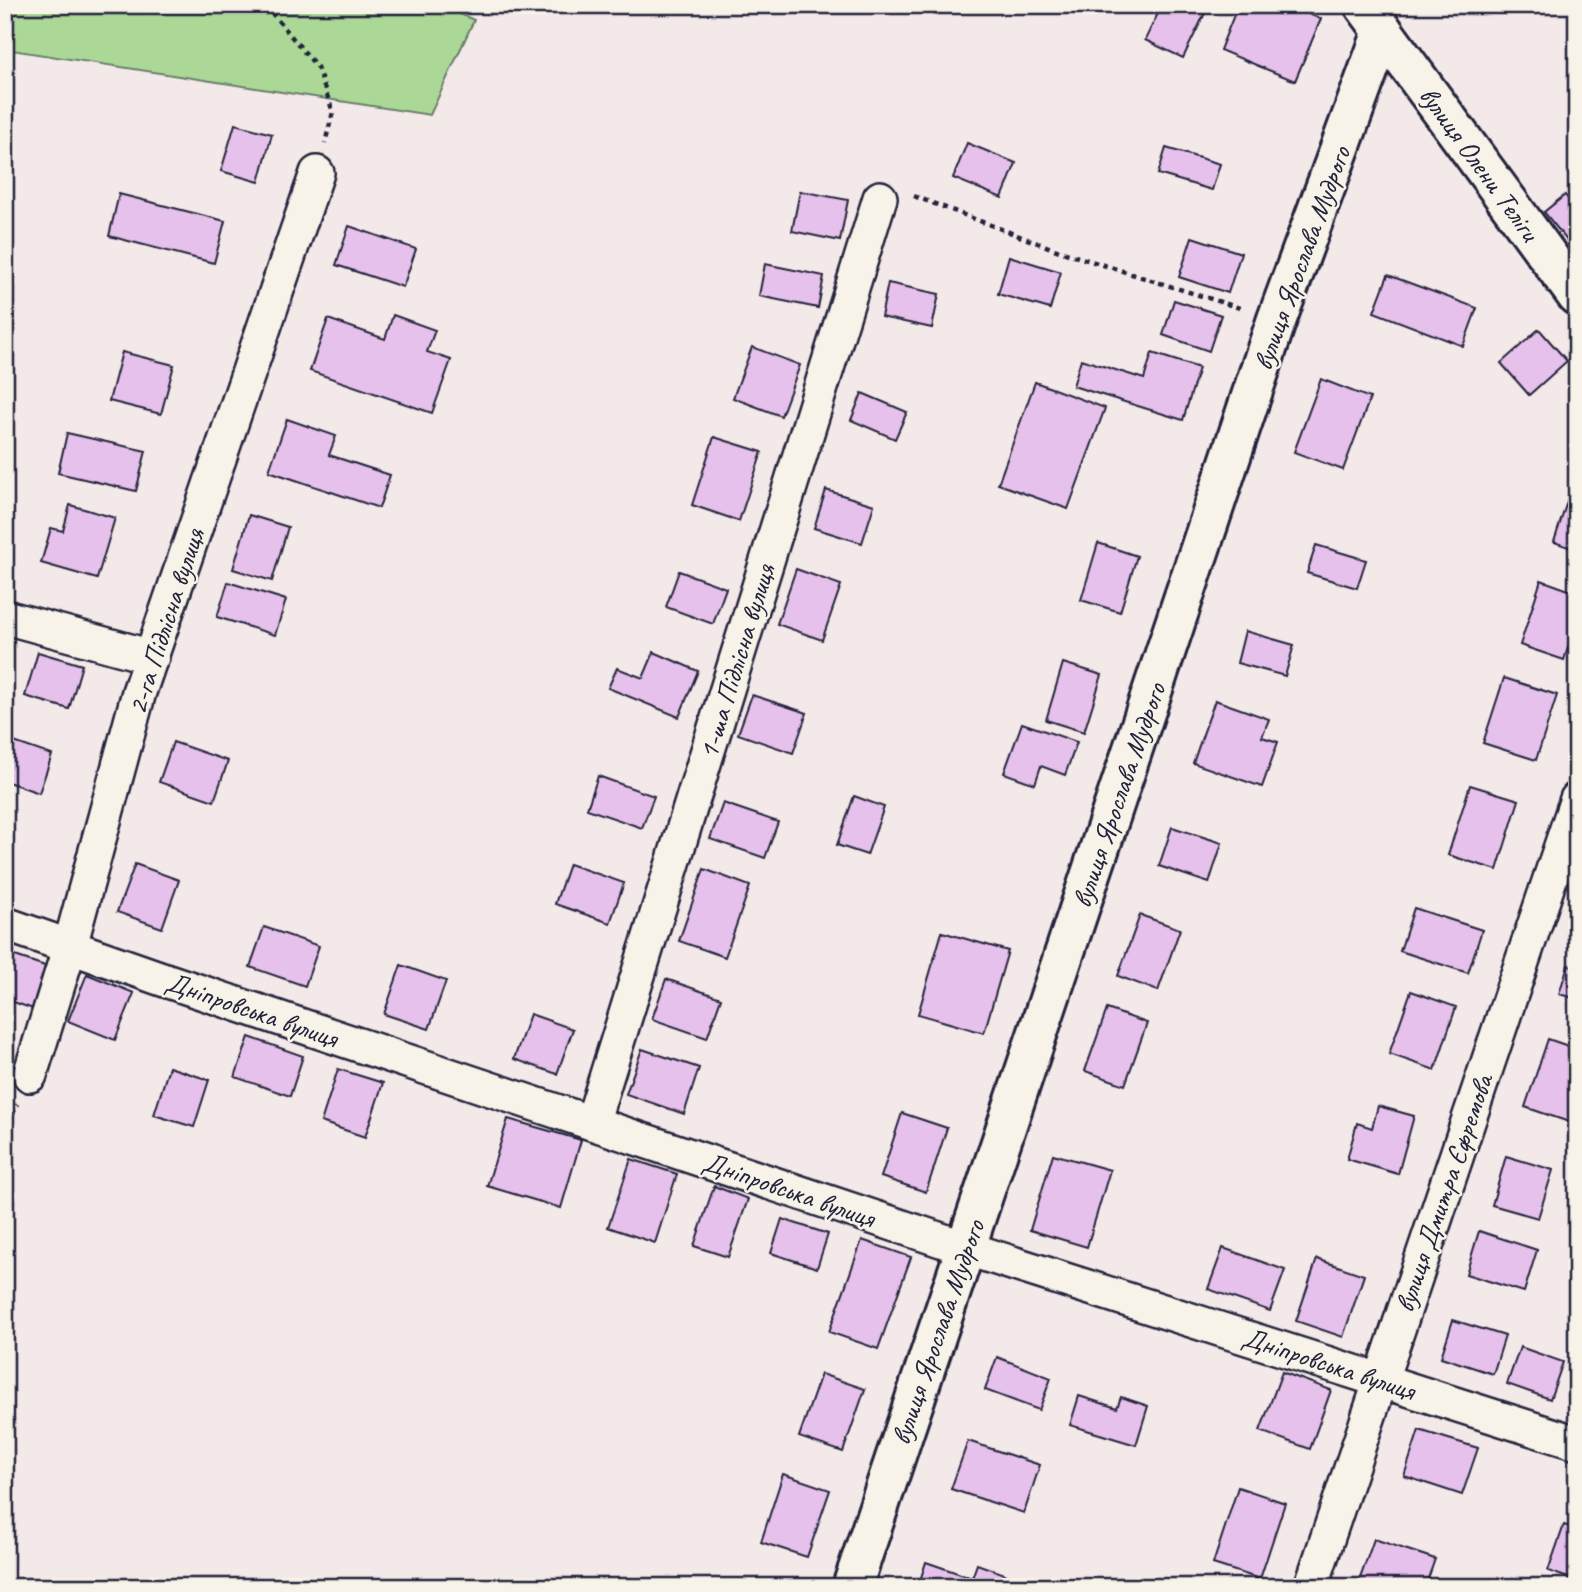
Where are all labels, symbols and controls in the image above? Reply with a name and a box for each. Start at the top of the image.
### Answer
street label: вулиця Олени Теліги [1412,79,1548,249]
street label: вулиця Ярослава Мудрого [1245,140,1359,375]
street label: 2-га Підлісна вулиця [119,523,212,718]
street label: 1-ша Підлісна вулиця [690,559,783,763]
street label: вулиця Ярослава Мудрого [1064,676,1174,912]
street label: Дніпровська вулиця [161,964,344,1056]
street label: вулиця Дмитра Єфремова [1386,1067,1501,1317]
street label: Дніпровська вулиця [698,1144,881,1236]
street label: вулиця Ярослава Мудрого [883,1213,993,1449]
street label: Дніпровська вулиця [1238,1319,1422,1409]

